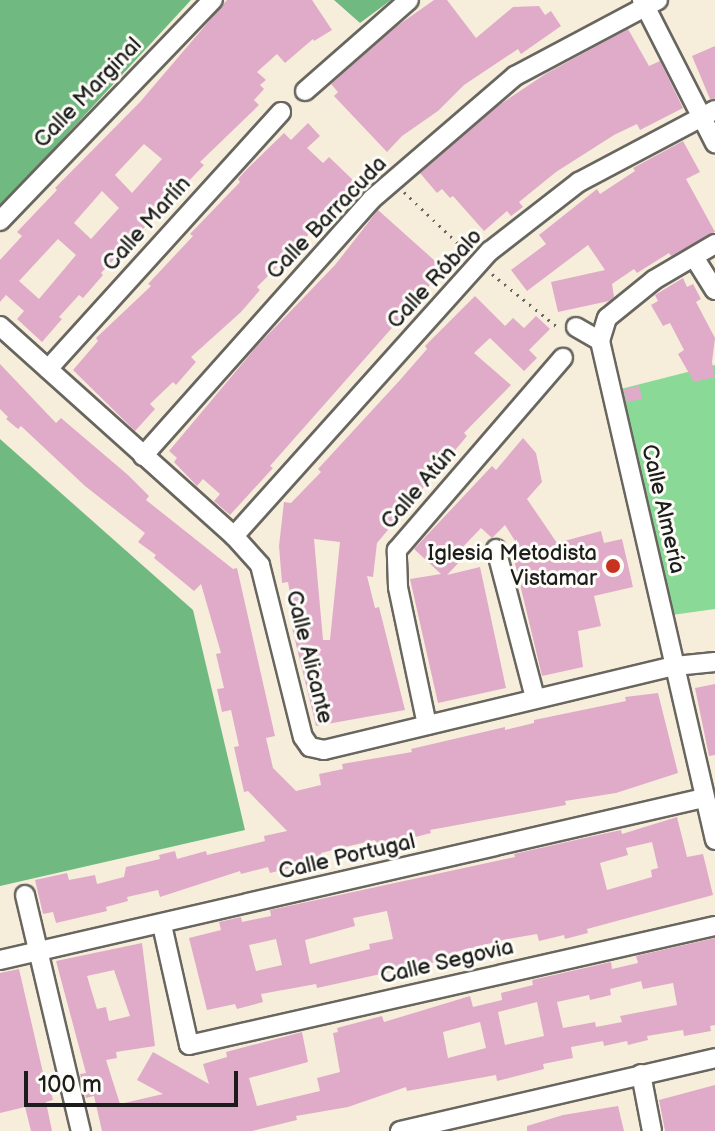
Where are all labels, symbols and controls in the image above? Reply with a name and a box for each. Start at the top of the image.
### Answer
street label: Calle Marginal [29,32,147,154]
street label: Calle Barracuda [262,151,392,285]
street label: Calle Marlín [97,171,197,277]
street label: Calle Róbalo [382,224,488,334]
street label: Calle Atún [376,441,462,535]
street label: Calle Almería [635,442,691,576]
place label: Iglesia Metodista Vistamar [427,540,597,592]
marker: Iglesia Metodista Vistamar [604,557,622,575]
street label: Calle Alicante [280,588,338,726]
street label: Calle Portugal [276,828,418,886]
street label: Calle Segovia [378,934,516,990]
scale bar [28,1055,242,1105]
text: 100 m [38,1070,102,1099]

